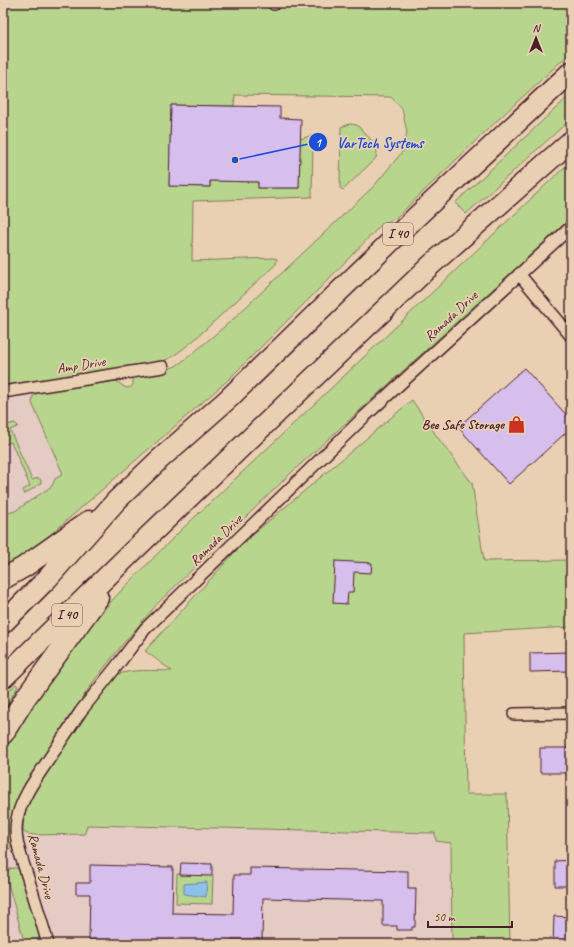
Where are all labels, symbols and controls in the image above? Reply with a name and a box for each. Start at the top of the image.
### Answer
north arrow [516,18,556,58]
text: N [533,21,542,35]
callout: VarTech Systems [308,129,431,156]
text: VarTech Systems [337,134,425,153]
text: 1 [315,135,322,151]
road number: I 40 [383,223,413,245]
street label: Ramada Drive [421,286,482,345]
street label: Amp Drive [56,353,108,377]
shop icon: Bee Safe Storage [507,414,527,434]
place label: Bee Safe Storage [422,416,505,433]
street label: Ramada Drive [186,510,247,569]
road number: I 40 [52,604,82,626]
street label: Ramada Drive [24,832,58,902]
scale bar [428,903,512,929]
text: 50 m [434,909,456,925]

